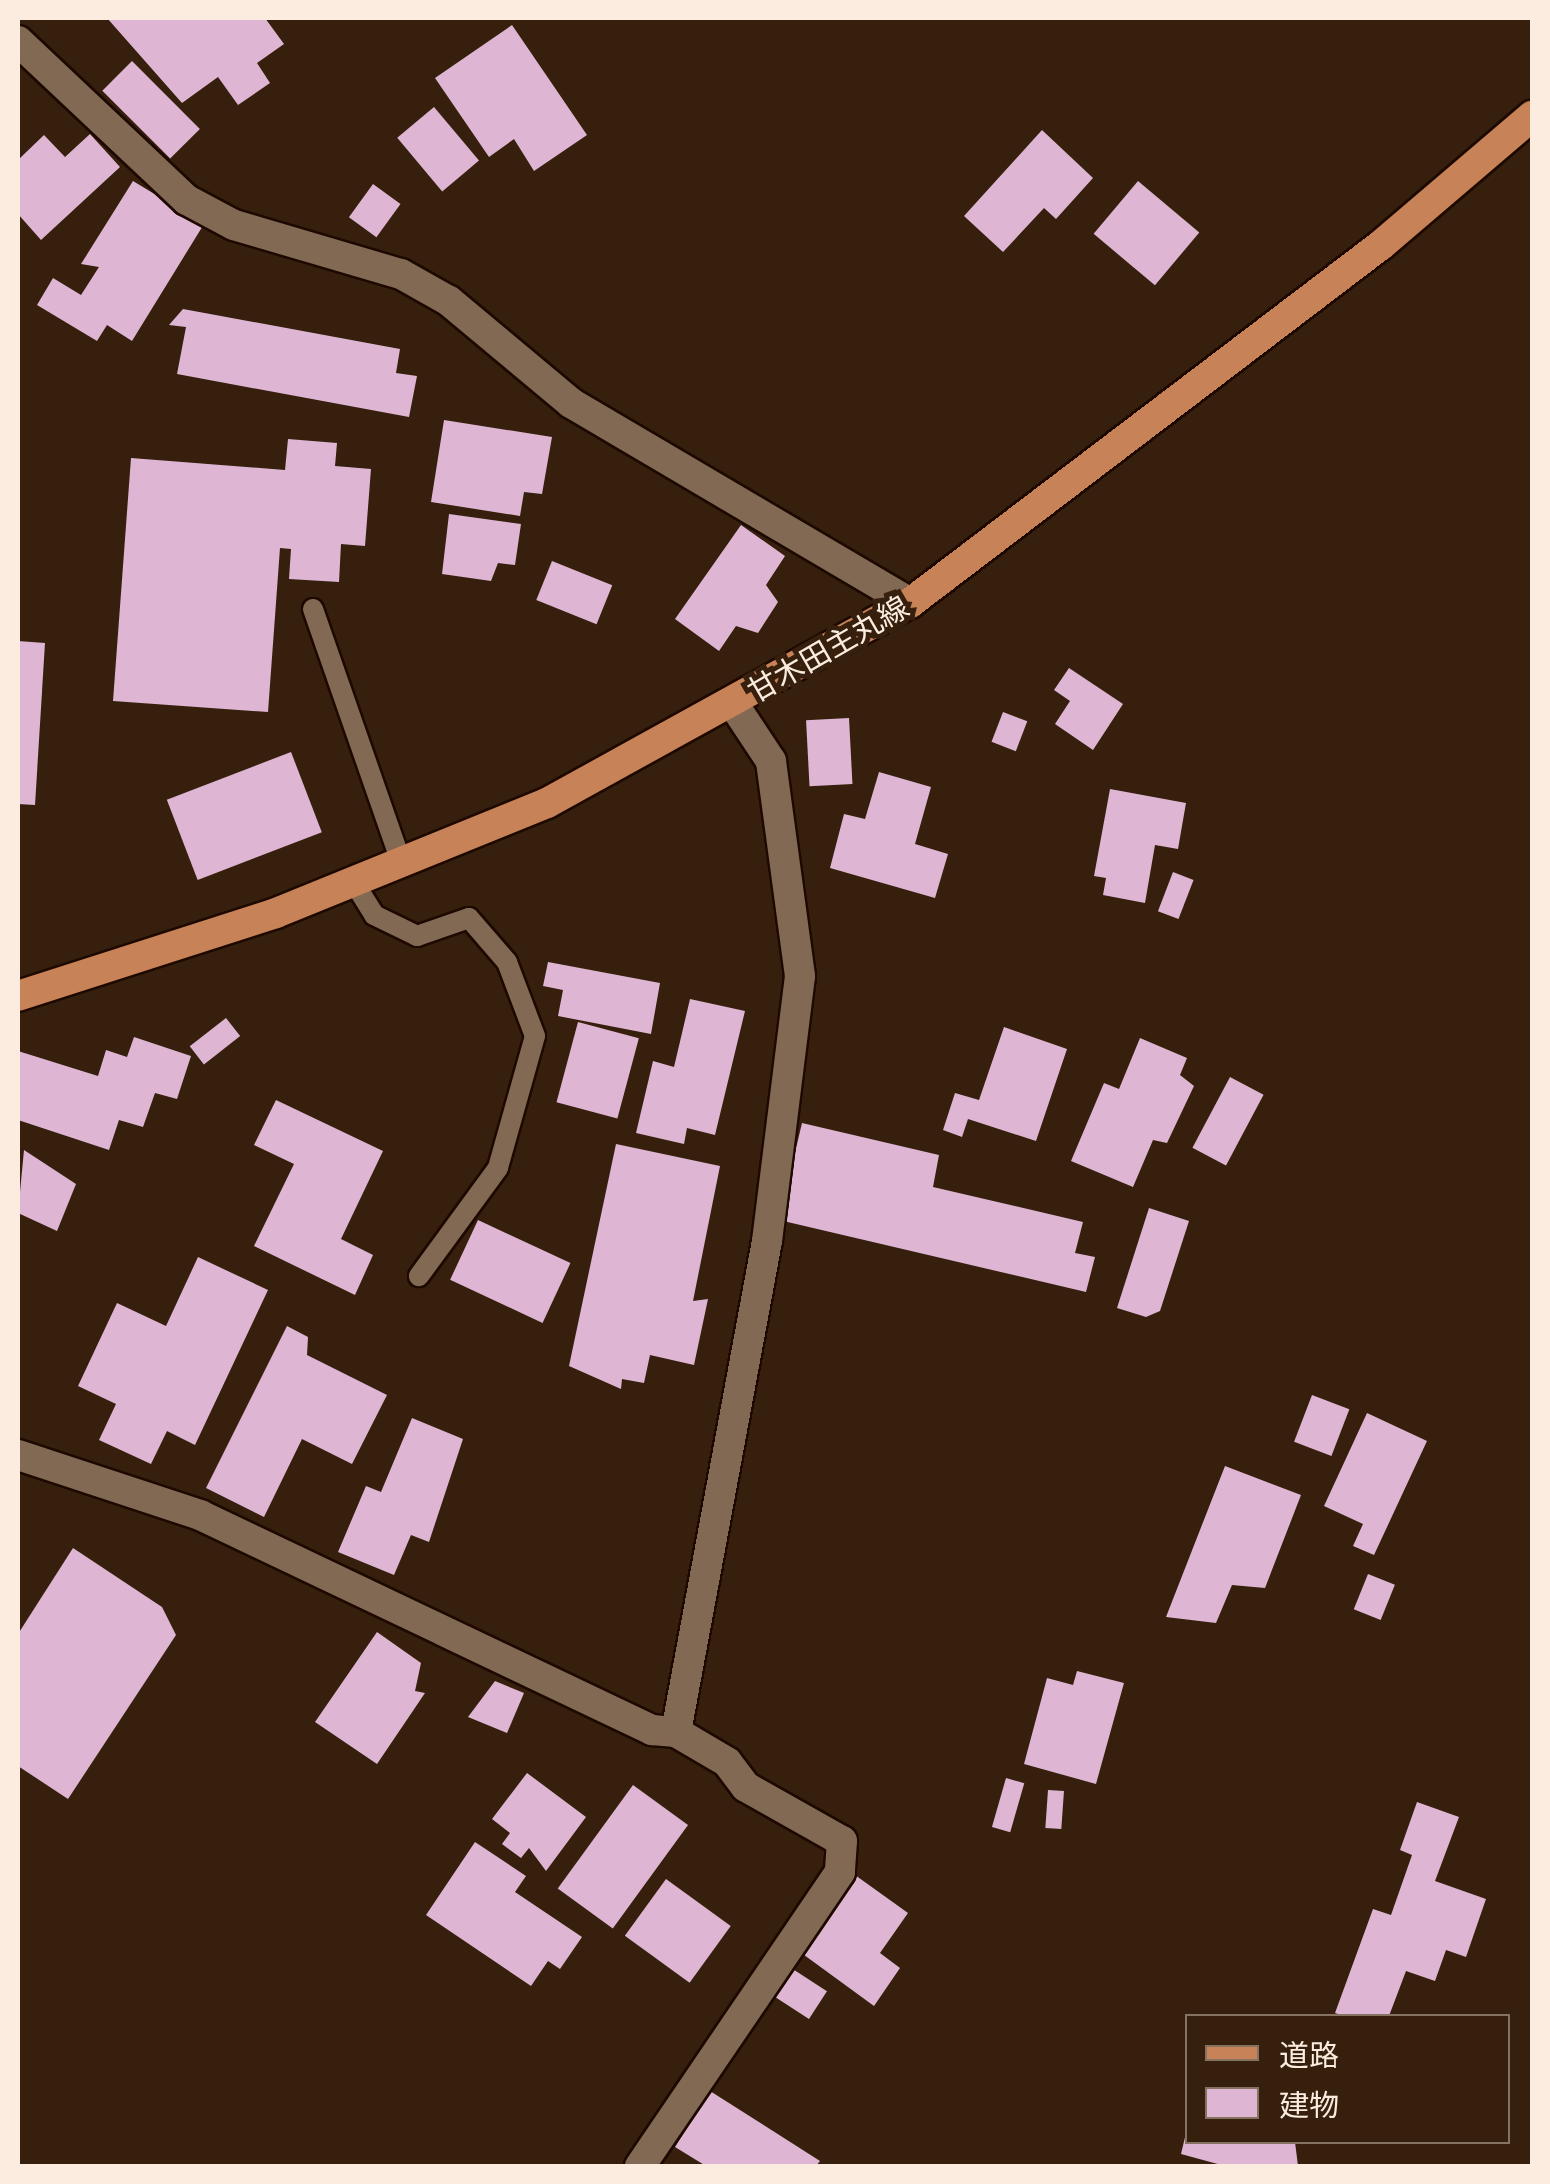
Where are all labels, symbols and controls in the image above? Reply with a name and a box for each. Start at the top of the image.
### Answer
street label: 甘木田主丸線 [741,588,915,710]
legend [1185,2014,1510,2144]
text: 道路 [1279,2035,1339,2074]
text: 建物 [1279,2085,1339,2124]

